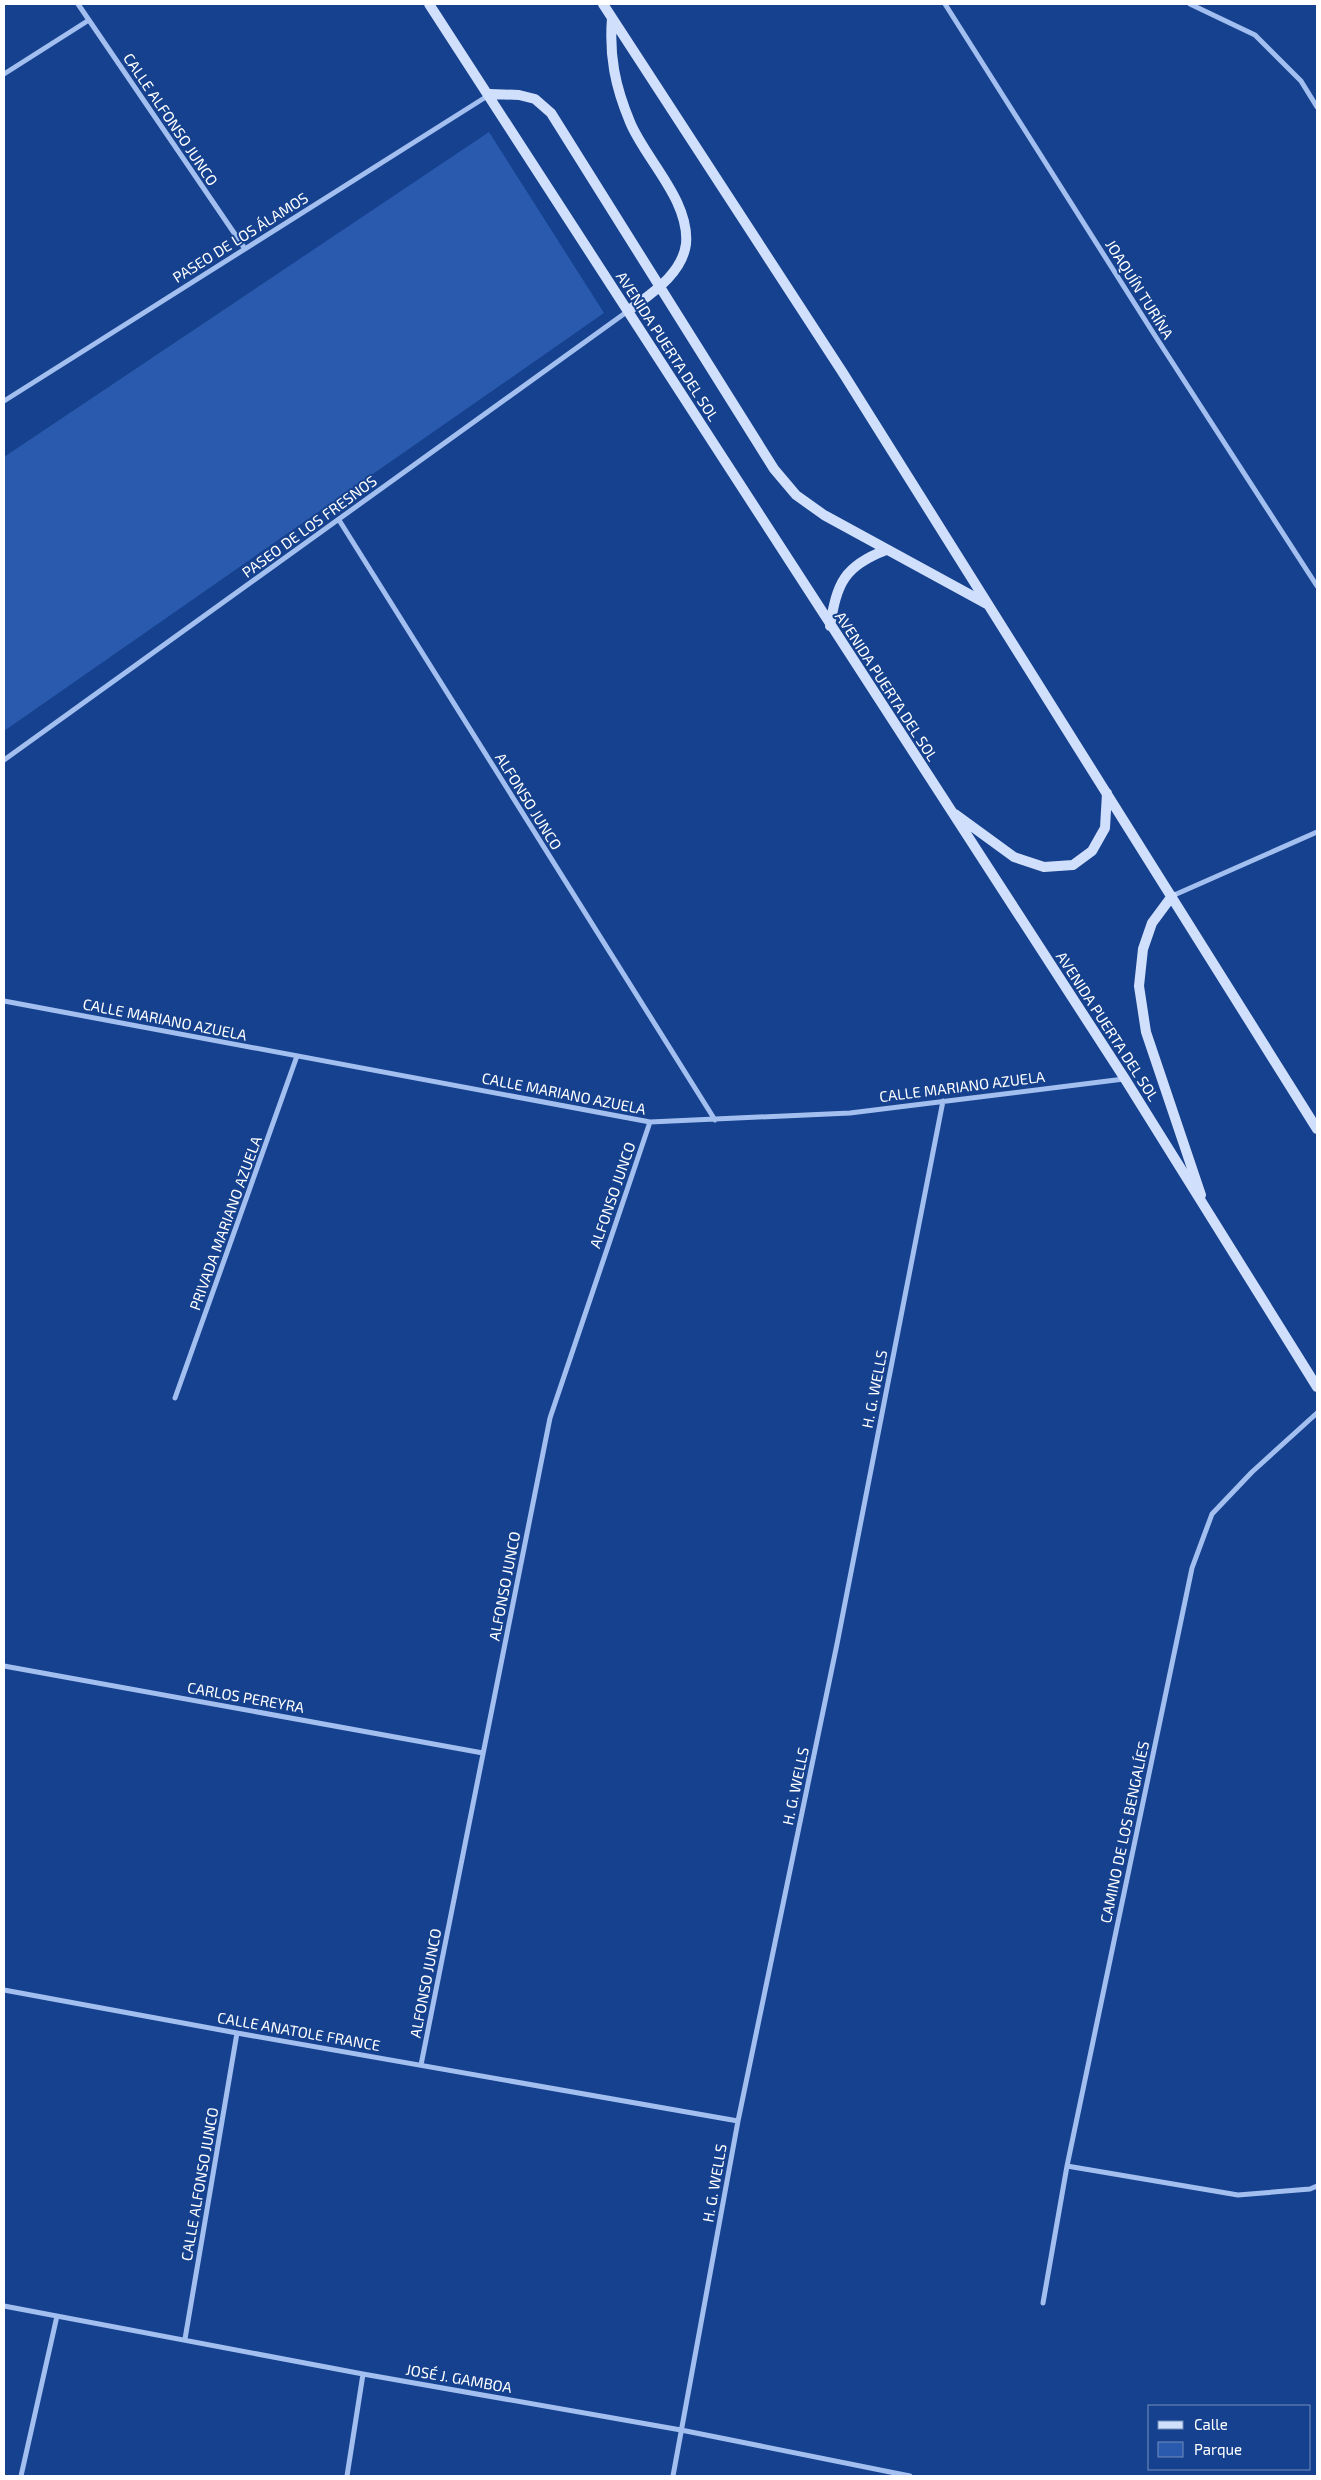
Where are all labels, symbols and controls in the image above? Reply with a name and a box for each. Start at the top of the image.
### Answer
street label: CALLE ALFONSO JUNCO [120,49,222,189]
street label: PASEO DE LOS ÁLAMOS [169,188,311,286]
street label: JOAQUÍN TURÍNA [1101,236,1178,343]
street label: AVENIDA PUERTA DEL SOL [613,268,723,424]
street label: PASEO DE LOS FRESNOS [238,471,380,581]
street label: AVENIDA PUERTA DEL SOL [832,608,942,764]
street label: ALFONSO JUNCO [492,749,566,853]
street label: AVENIDA PUERTA DEL SOL [1053,948,1163,1104]
street label: CALLE MARIANO AZUELA [81,994,249,1044]
street label: CALLE MARIANO AZUELA [878,1067,1047,1105]
street label: CALLE MARIANO AZUELA [480,1068,648,1118]
street label: PRIVADA MARIANO AZUELA [185,1133,265,1313]
street label: ALFONSO JUNCO [585,1140,639,1250]
street label: H. G. WELLS [858,1348,890,1430]
street label: ALFONSO JUNCO [485,1530,523,1642]
street label: CARLOS PEREYRA [186,1678,307,1716]
street label: CAMINO DE LOS BENGALÍES [1096,1739,1152,1925]
street label: H. G. WELLS [778,1745,812,1827]
street label: ALFONSO JUNCO [406,1927,444,2039]
street label: CALLE ANATOLE FRANCE [216,2008,382,2054]
street label: CALLE ALFONSO JUNCO [177,2106,221,2262]
street label: H. G. WELLS [698,2142,730,2224]
street label: JOSÉ J. GAMBOA [405,2360,514,2396]
legend [1148,2405,1311,2470]
text: Calle [1194,2415,1228,2433]
text: Parque [1194,2440,1242,2458]

